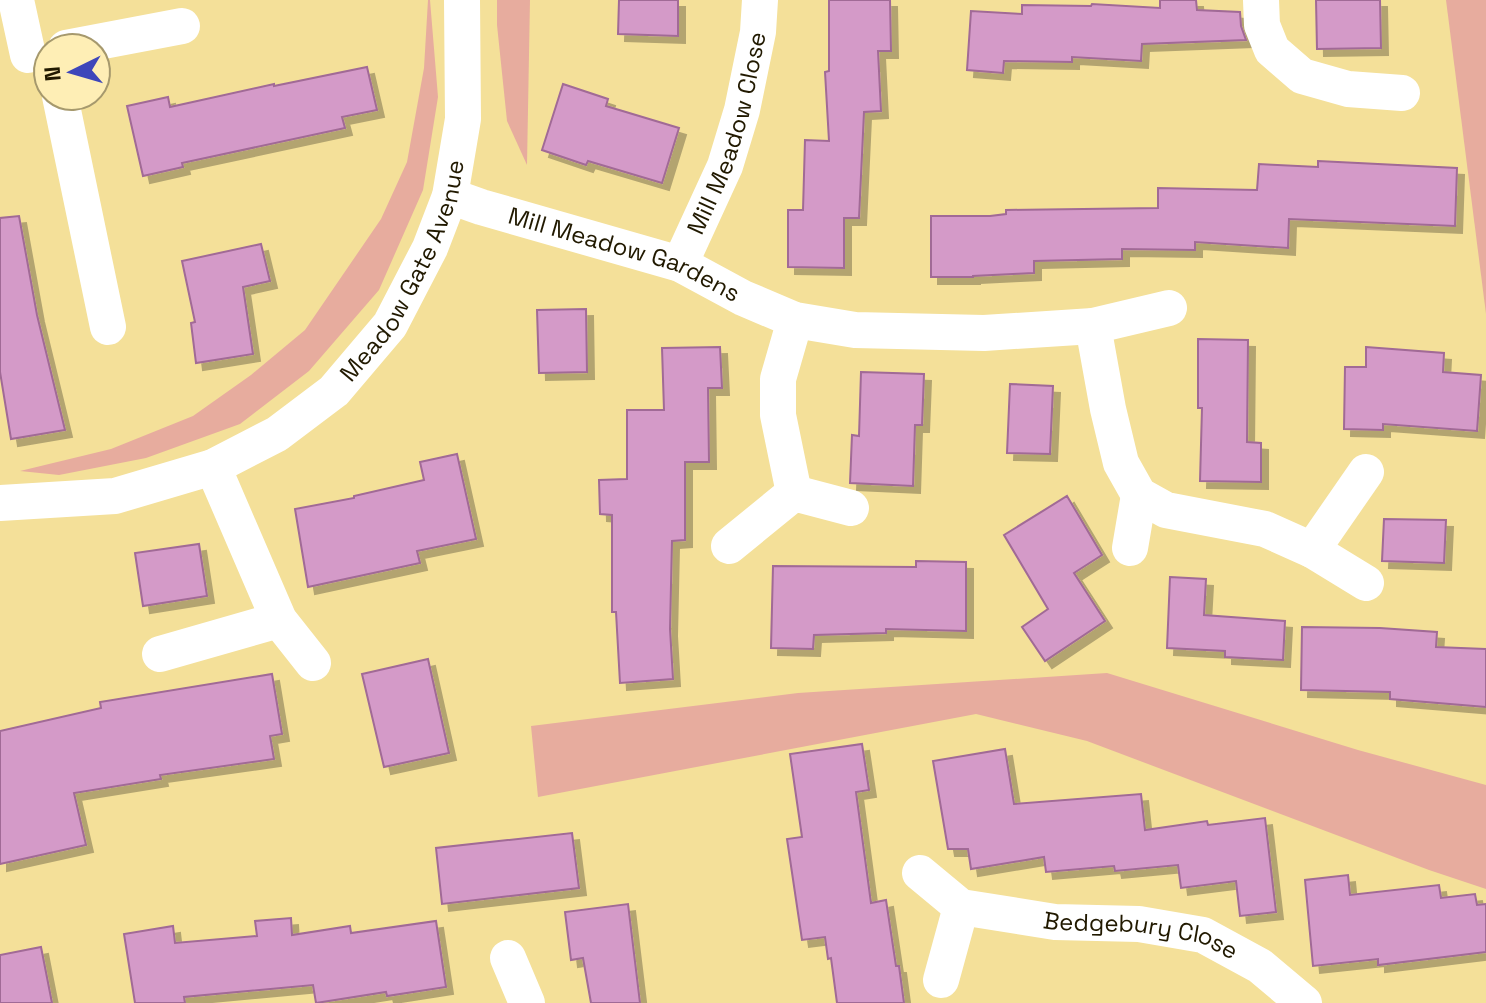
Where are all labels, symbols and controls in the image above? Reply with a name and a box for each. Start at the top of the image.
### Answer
street label: Mill Meadow Close [680,29,773,239]
north arrow [32,32,112,112]
text: N [37,65,67,82]
street label: Meadow Gate Avenue [333,158,471,388]
street label: Mill Meadow Gardens [505,200,746,309]
street label: Bedgebury Close [1041,904,1244,966]

